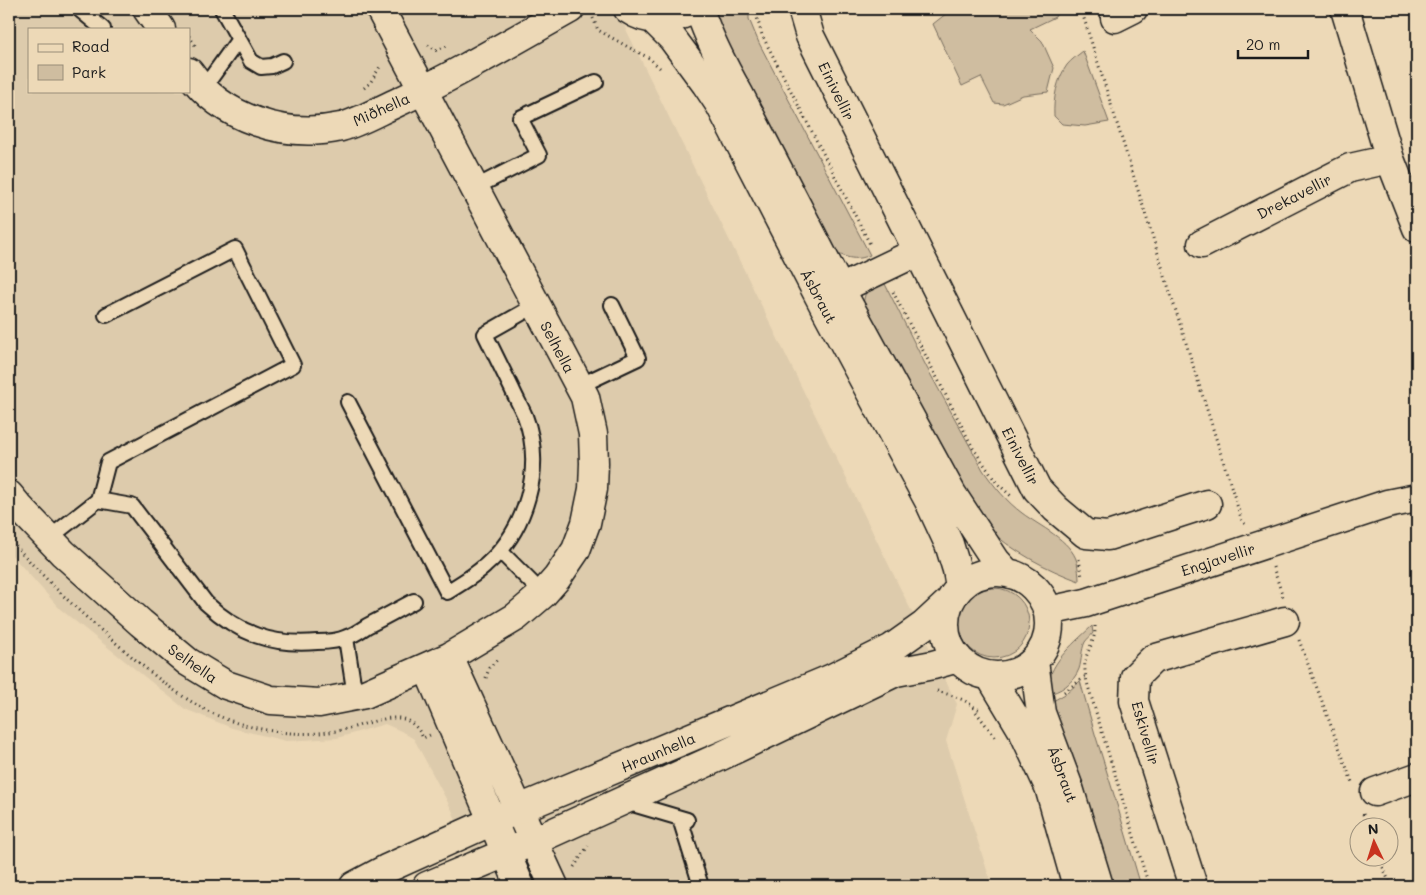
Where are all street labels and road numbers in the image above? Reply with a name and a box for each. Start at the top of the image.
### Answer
street label: Einivellir [814,58,860,124]
street label: Miðhella [349,88,413,130]
street label: Drekavellir [1253,169,1335,223]
street label: Ásbraut [796,265,842,327]
street label: Selhella [536,318,580,376]
street label: Einivellir [998,423,1044,489]
street label: Engjavellir [1178,538,1258,580]
street label: Selhella [164,639,222,687]
street label: Eskivellir [1127,699,1165,767]
street label: Hraunhella [618,727,698,777]
street label: Ásbraut [1044,743,1082,805]

